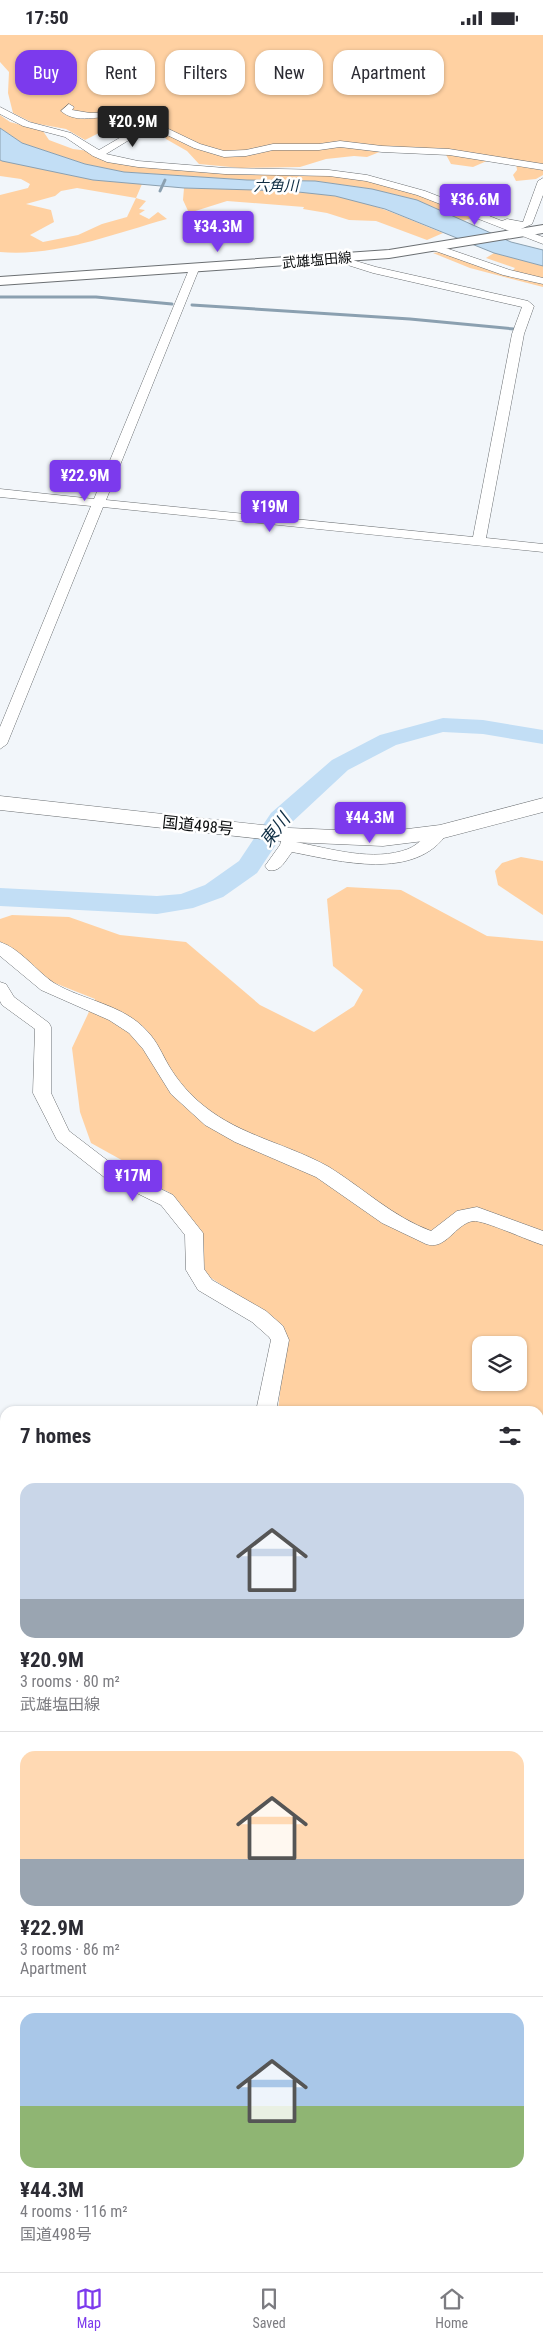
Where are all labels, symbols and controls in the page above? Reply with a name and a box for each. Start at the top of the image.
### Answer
text: 17:50 [25,6,69,29]
chip: Buy [15,50,77,95]
chip: Rent [87,50,155,95]
chip: Filters [165,50,245,95]
chip: New [255,50,323,95]
chip: Apartment [333,50,444,95]
pin: ¥20.9M [92,105,174,148]
text: ¥20.9M [109,112,157,131]
water label: 六角川 [253,177,300,195]
pin: ¥36.6M [434,183,516,226]
text: ¥36.6M [451,190,499,209]
pin: ¥34.3M [177,211,259,253]
text: ¥34.3M [194,217,242,236]
street label: 武雄塩田線 [281,249,353,271]
pin: ¥22.9M [44,459,126,502]
text: ¥22.9M [61,466,109,485]
pin: ¥19M [240,491,300,533]
text: ¥19M [252,497,288,516]
pin: ¥44.3M [329,801,411,844]
water label: 東川 [255,807,295,850]
text: ¥44.3M [346,808,394,827]
street label: 国道498号 [161,812,235,839]
pin: ¥17M [103,1159,163,1202]
text: ¥17M [115,1166,151,1185]
map controls [472,1336,527,1391]
button: layers [472,1336,527,1391]
icon: filters [496,1422,524,1450]
text: 7 homes [20,1424,91,1448]
icon: home [227,1515,317,1605]
text: ¥20.9M [20,1648,84,1672]
text: 3 rooms · 80 m² [20,1672,120,1691]
text: 武雄塩田線 [20,1695,100,1714]
icon: home [227,1783,317,1873]
text: ¥22.9M [20,1916,84,1940]
text: 3 rooms · 86 m² [20,1940,120,1959]
text: Apartment [20,1959,87,1978]
icon: home [227,2046,317,2136]
text: ¥44.3M [20,2178,84,2202]
text: 4 rooms · 116 m² [20,2202,128,2221]
text: 国道498号 [20,2225,92,2244]
tab: Map [75,2285,103,2331]
tab: Saved [252,2285,286,2331]
tab: Home [435,2285,468,2331]

